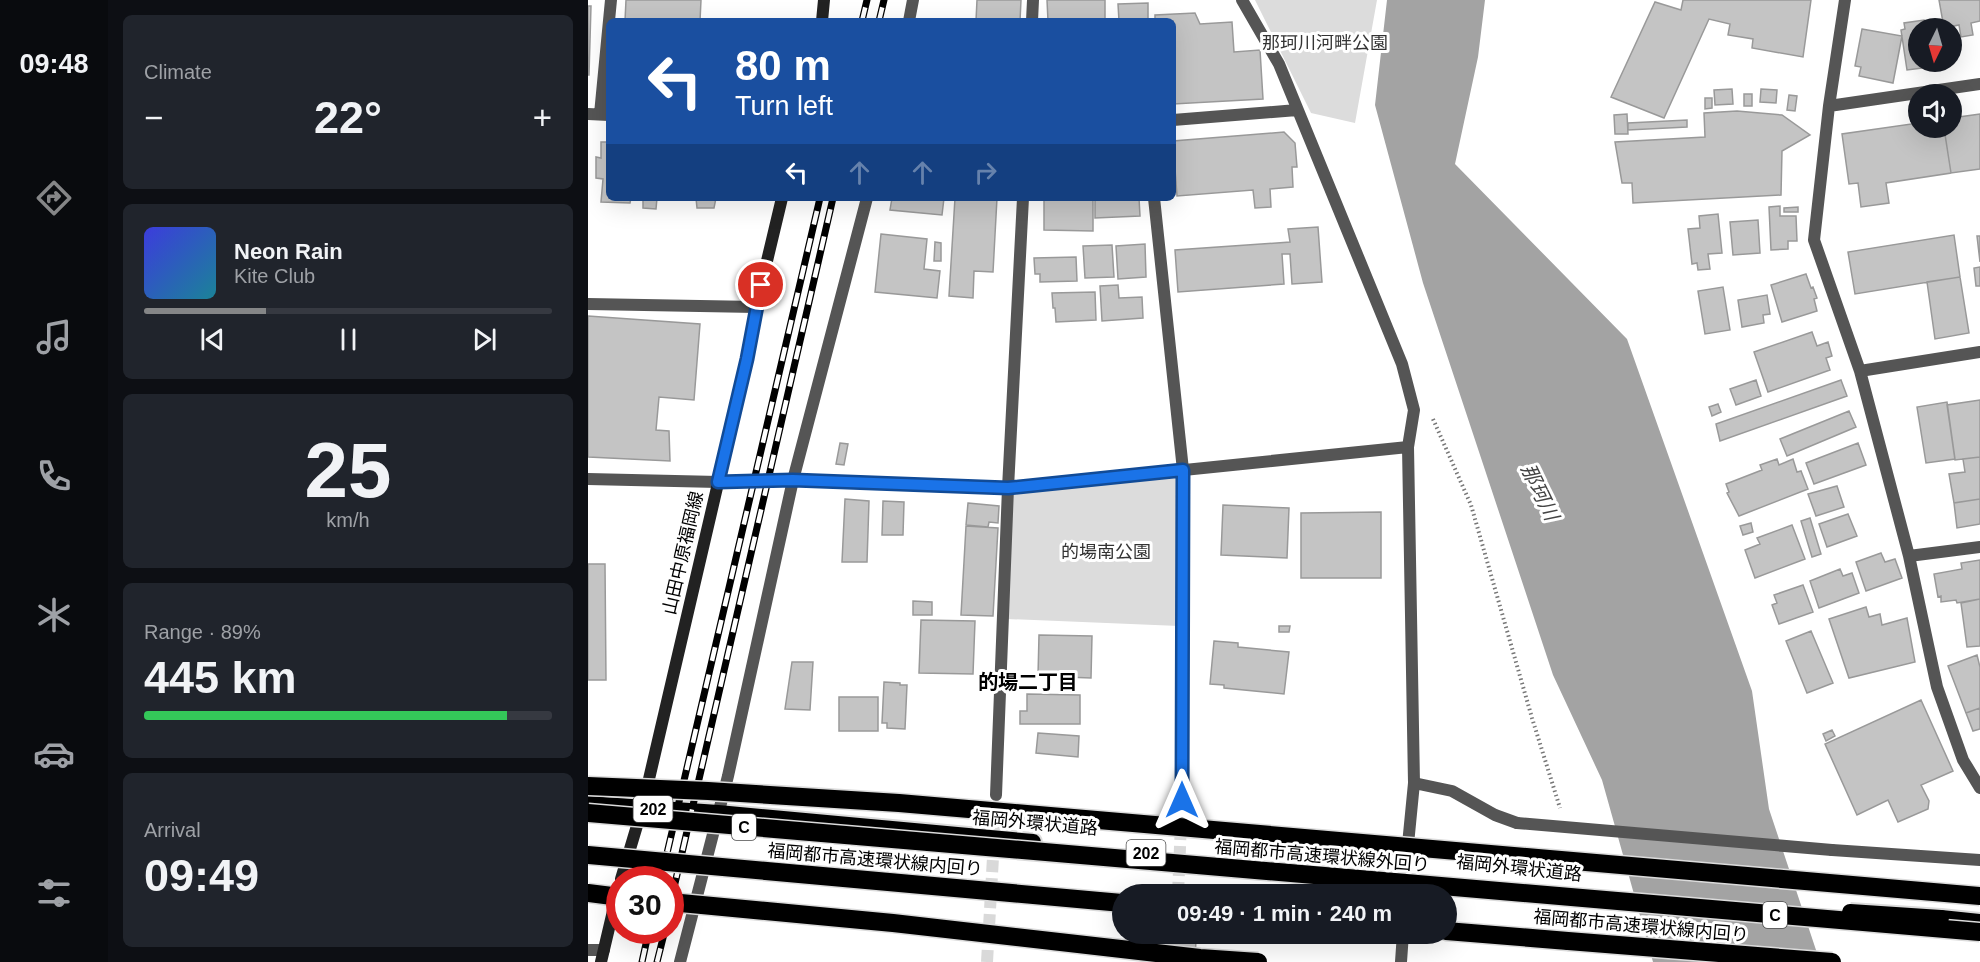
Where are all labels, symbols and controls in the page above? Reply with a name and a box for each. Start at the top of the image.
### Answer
north arrow [1908,18,1962,72]
map controls [1908,18,1962,138]
park label: 那珂川河畔公園 [1262,33,1388,53]
icon: left [636,42,714,120]
text: 80 m [735,42,831,89]
text: 09:48 [19,49,89,79]
text: Climate [144,61,212,83]
button: sound [1908,84,1962,138]
text: Turn left [735,91,833,121]
text: 22° [314,92,382,143]
text: − [144,99,163,136]
text: + [533,99,552,136]
icon: left [780,156,813,189]
icon: ahead [843,156,876,189]
icon: ahead [906,156,939,189]
icon: right [969,156,1002,189]
icon: directions [33,177,75,219]
text: Neon Rain [234,239,343,264]
pin [735,259,786,310]
text: Kite Club [234,265,315,287]
icon: arrive [744,268,777,301]
icon: music [33,316,75,358]
icon: previous [196,323,229,356]
icon: pause [332,323,365,356]
icon: next [468,323,501,356]
text: 25 [305,426,391,514]
icon: phone [33,455,75,497]
water label: 那珂川 [1517,460,1564,526]
street label: 山田中原福岡線 [659,489,707,617]
text: km/h [326,509,370,531]
park label: 的場南公園 [1061,542,1151,562]
icon: climate [33,594,75,636]
text: Range · 89% [144,621,261,643]
text: 445 km [144,652,297,703]
district label: 的場二丁目 [978,671,1078,693]
icon: car [33,733,75,775]
position arrow [1150,768,1214,832]
road number: 202 [634,796,672,822]
street label: 福岡外環状道路 [971,808,1099,838]
road number: C [732,814,756,840]
text: Arrival [144,819,201,841]
street label: 福岡都市高速環状線外回り [1214,837,1430,875]
road number: 202 [1126,840,1166,866]
street label: 福岡都市高速環状線内回り [767,841,983,879]
text: 09:49 [144,850,259,901]
street label: 福岡外環状道路 [1455,851,1583,885]
speed limit sign: 30 [606,866,684,944]
icon: filters [33,872,75,914]
text: 09:49 · 1 min · 240 m [1177,901,1392,926]
road number: C [1763,902,1787,928]
street label: 福岡都市高速環状線内回り [1533,907,1749,945]

